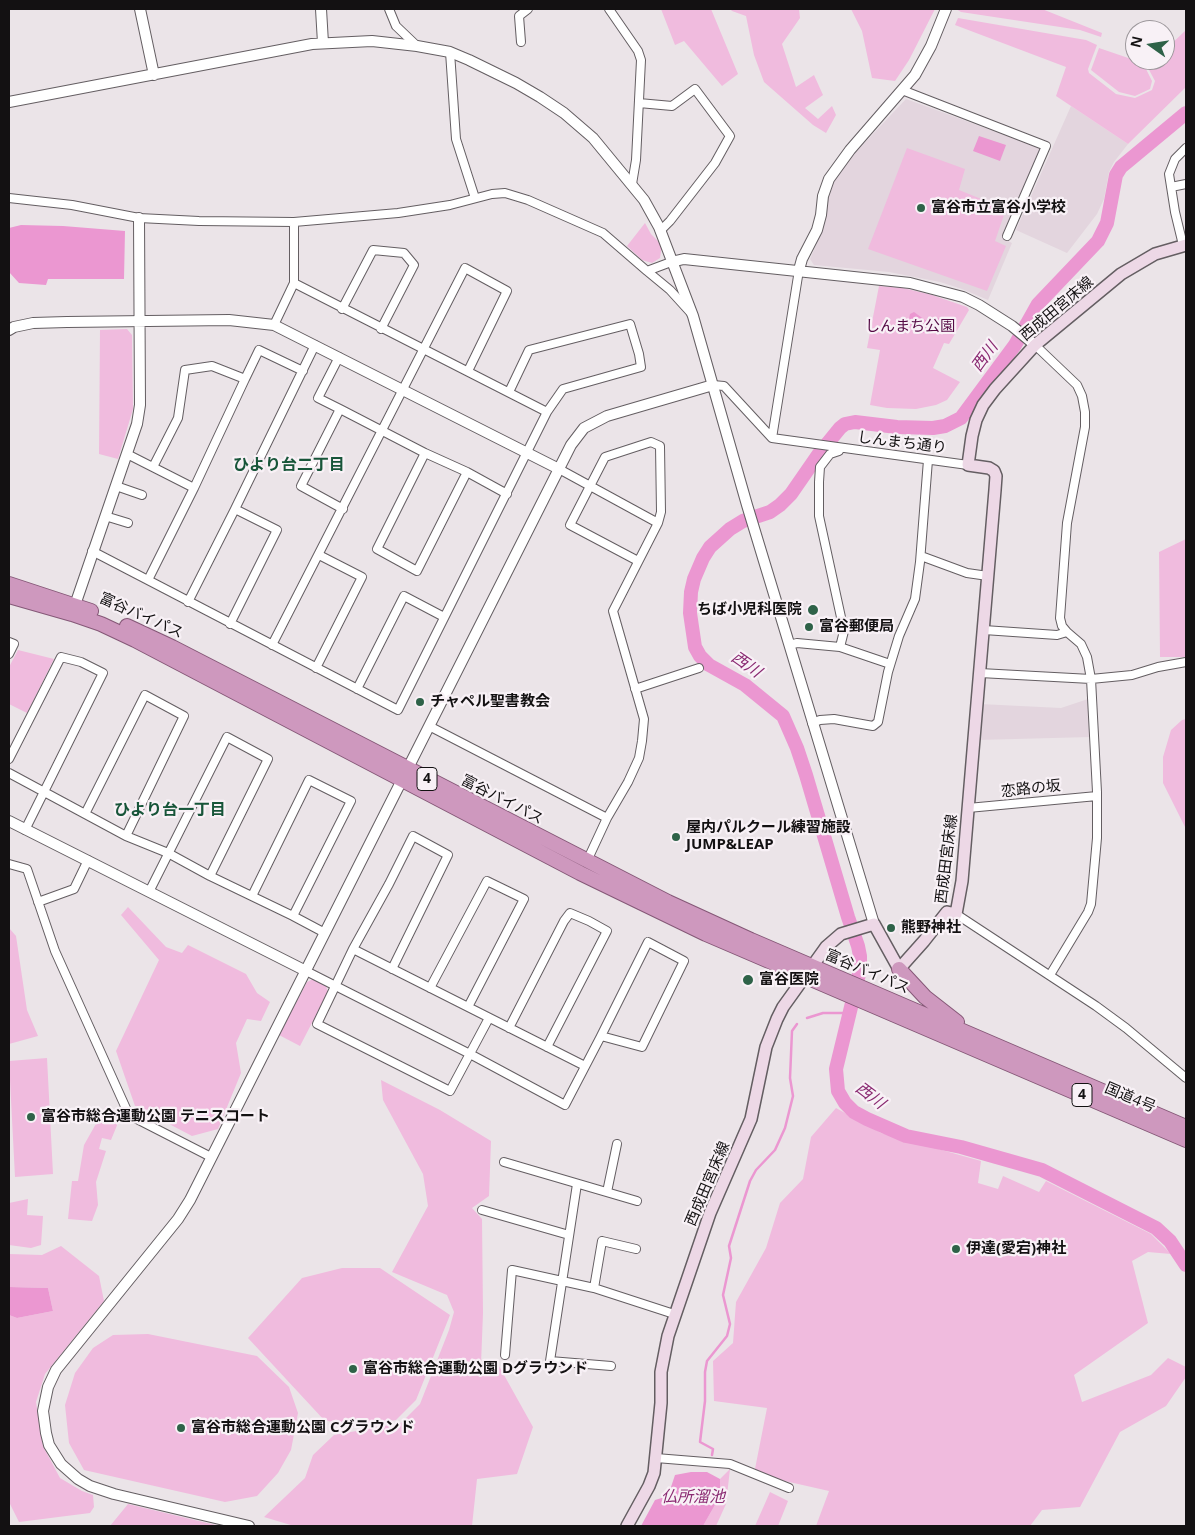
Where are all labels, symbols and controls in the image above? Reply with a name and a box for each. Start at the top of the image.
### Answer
north arrow [1125,20,1175,70]
text: N [1125,34,1146,49]
place label: 富谷市立富谷小学校 [931,199,1066,217]
marker: 富谷市立富谷小学校 [915,202,927,214]
street label: 西成田宮床線 [1017,273,1097,345]
park label: しんまち公園 [865,318,955,336]
water label: 西川 [968,338,1002,376]
street label: しんまち通り [856,429,948,457]
district label: ひより台二丁目 [233,455,345,475]
street label: 富谷バイパス [96,589,186,643]
place label: ちば小児科医院 [697,601,802,619]
marker: ちば小児科医院 [806,603,820,617]
place label: 富谷郵便局 [819,618,894,636]
marker: 富谷郵便局 [803,621,815,633]
water label: 西川 [727,648,765,682]
place label: チャペル聖書教会 [430,693,550,711]
marker: チャペル聖書教会 [414,696,426,708]
road number: 4 [417,768,437,791]
street label: 富谷バイパス [458,772,546,828]
street label: 恋路の坂 [1000,777,1062,801]
district label: ひより台一丁目 [114,800,226,820]
street label: 西成田宮床線 [933,813,961,905]
place label: 屋内パルクール練習施設 JUMP&LEAP [686,819,851,854]
marker: 屋内パルクール練習施設 JUMP&LEAP [670,831,682,843]
place label: 熊野神社 [901,919,961,937]
marker: 熊野神社 [885,922,897,934]
street label: 富谷バイパス [822,946,912,998]
place label: 富谷医院 [759,971,819,989]
marker: 富谷医院 [741,973,755,987]
water label: 西川 [851,1079,889,1113]
street label: 国道4号 [1102,1079,1158,1117]
road number: 4 [1072,1084,1092,1106]
place label: 富谷市総合運動公園 テニスコート [41,1108,270,1126]
marker: 富谷市総合運動公園 テニスコート [25,1111,37,1123]
street label: 西成田宮床線 [682,1139,734,1229]
place label: 伊達(愛宕)神社 [966,1240,1066,1258]
marker: 伊達(愛宕)神社 [950,1243,962,1255]
place label: 富谷市総合運動公園 Dグラウンド [363,1360,588,1378]
marker: 富谷市総合運動公園 Dグラウンド [347,1363,359,1375]
place label: 富谷市総合運動公園 Cグラウンド [191,1419,414,1437]
marker: 富谷市総合運動公園 Cグラウンド [175,1422,187,1434]
water label: 仏所溜池 [661,1487,725,1507]

